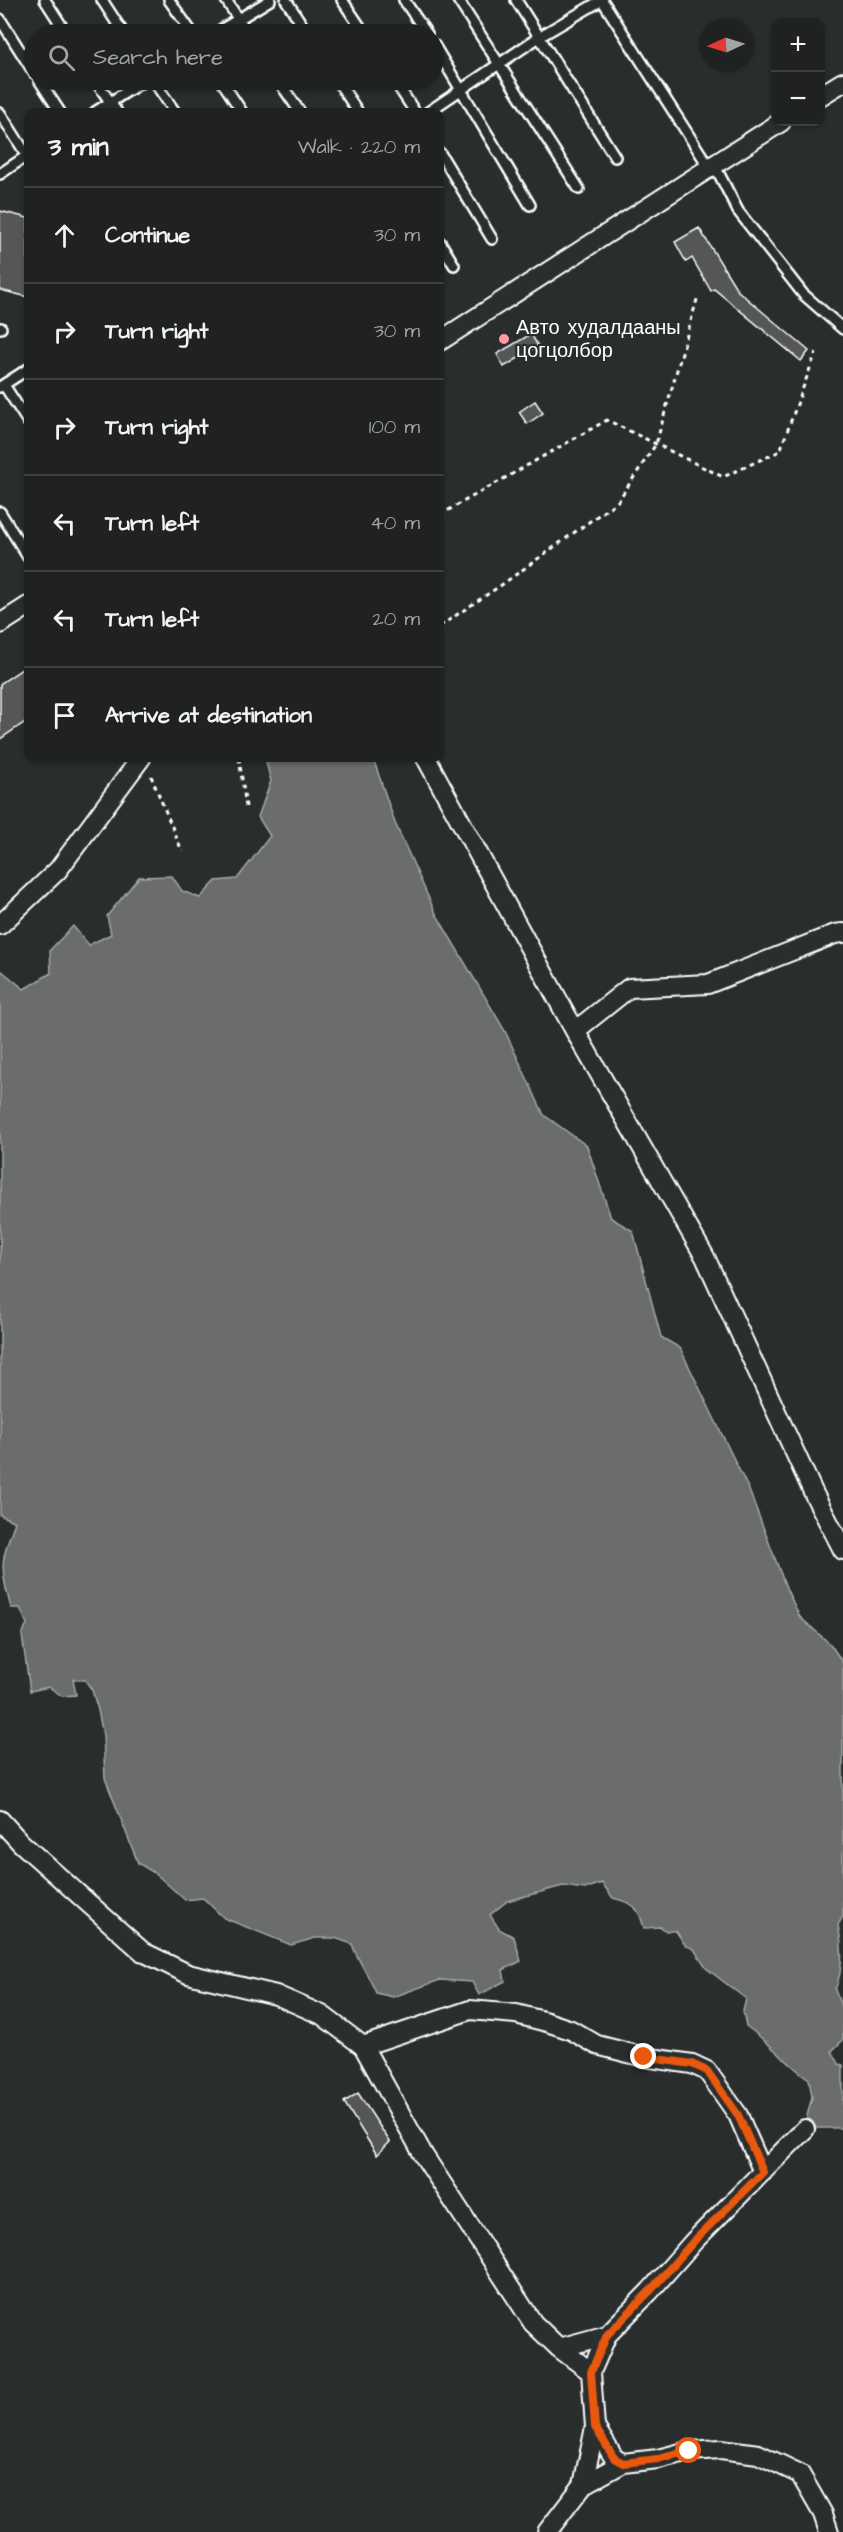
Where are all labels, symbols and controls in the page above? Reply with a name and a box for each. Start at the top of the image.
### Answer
north arrow [699,18,753,72]
map controls [771,18,825,126]
button: + [771,18,825,72]
search box [24,24,444,90]
icon: search [45,41,78,74]
text: Search here [93,42,223,73]
button: − [771,72,825,126]
text: 3 min [48,129,109,165]
text: Walk · 220 m [298,133,420,161]
icon: ahead [48,219,81,252]
text: Continue [105,220,190,251]
text: 30 m [374,221,420,249]
place label: Авто худалдааны цогцолбор [516,314,681,365]
icon: right [48,315,81,348]
text: Turn right [105,316,208,347]
text: 30 m [374,317,420,345]
marker: Авто худалдааны цогцолбор [497,332,511,346]
icon: right [48,411,81,444]
text: Turn right [105,412,208,443]
text: 100 m [369,413,420,441]
icon: left [48,507,81,540]
text: Turn left [105,508,199,539]
text: 40 m [370,509,420,537]
icon: left [48,603,81,636]
text: Turn left [105,604,199,635]
text: 20 m [372,605,420,633]
icon: arrive [48,699,81,732]
text: Arrive at destination [105,700,312,731]
route end [630,2043,656,2069]
route start [675,2437,701,2463]

